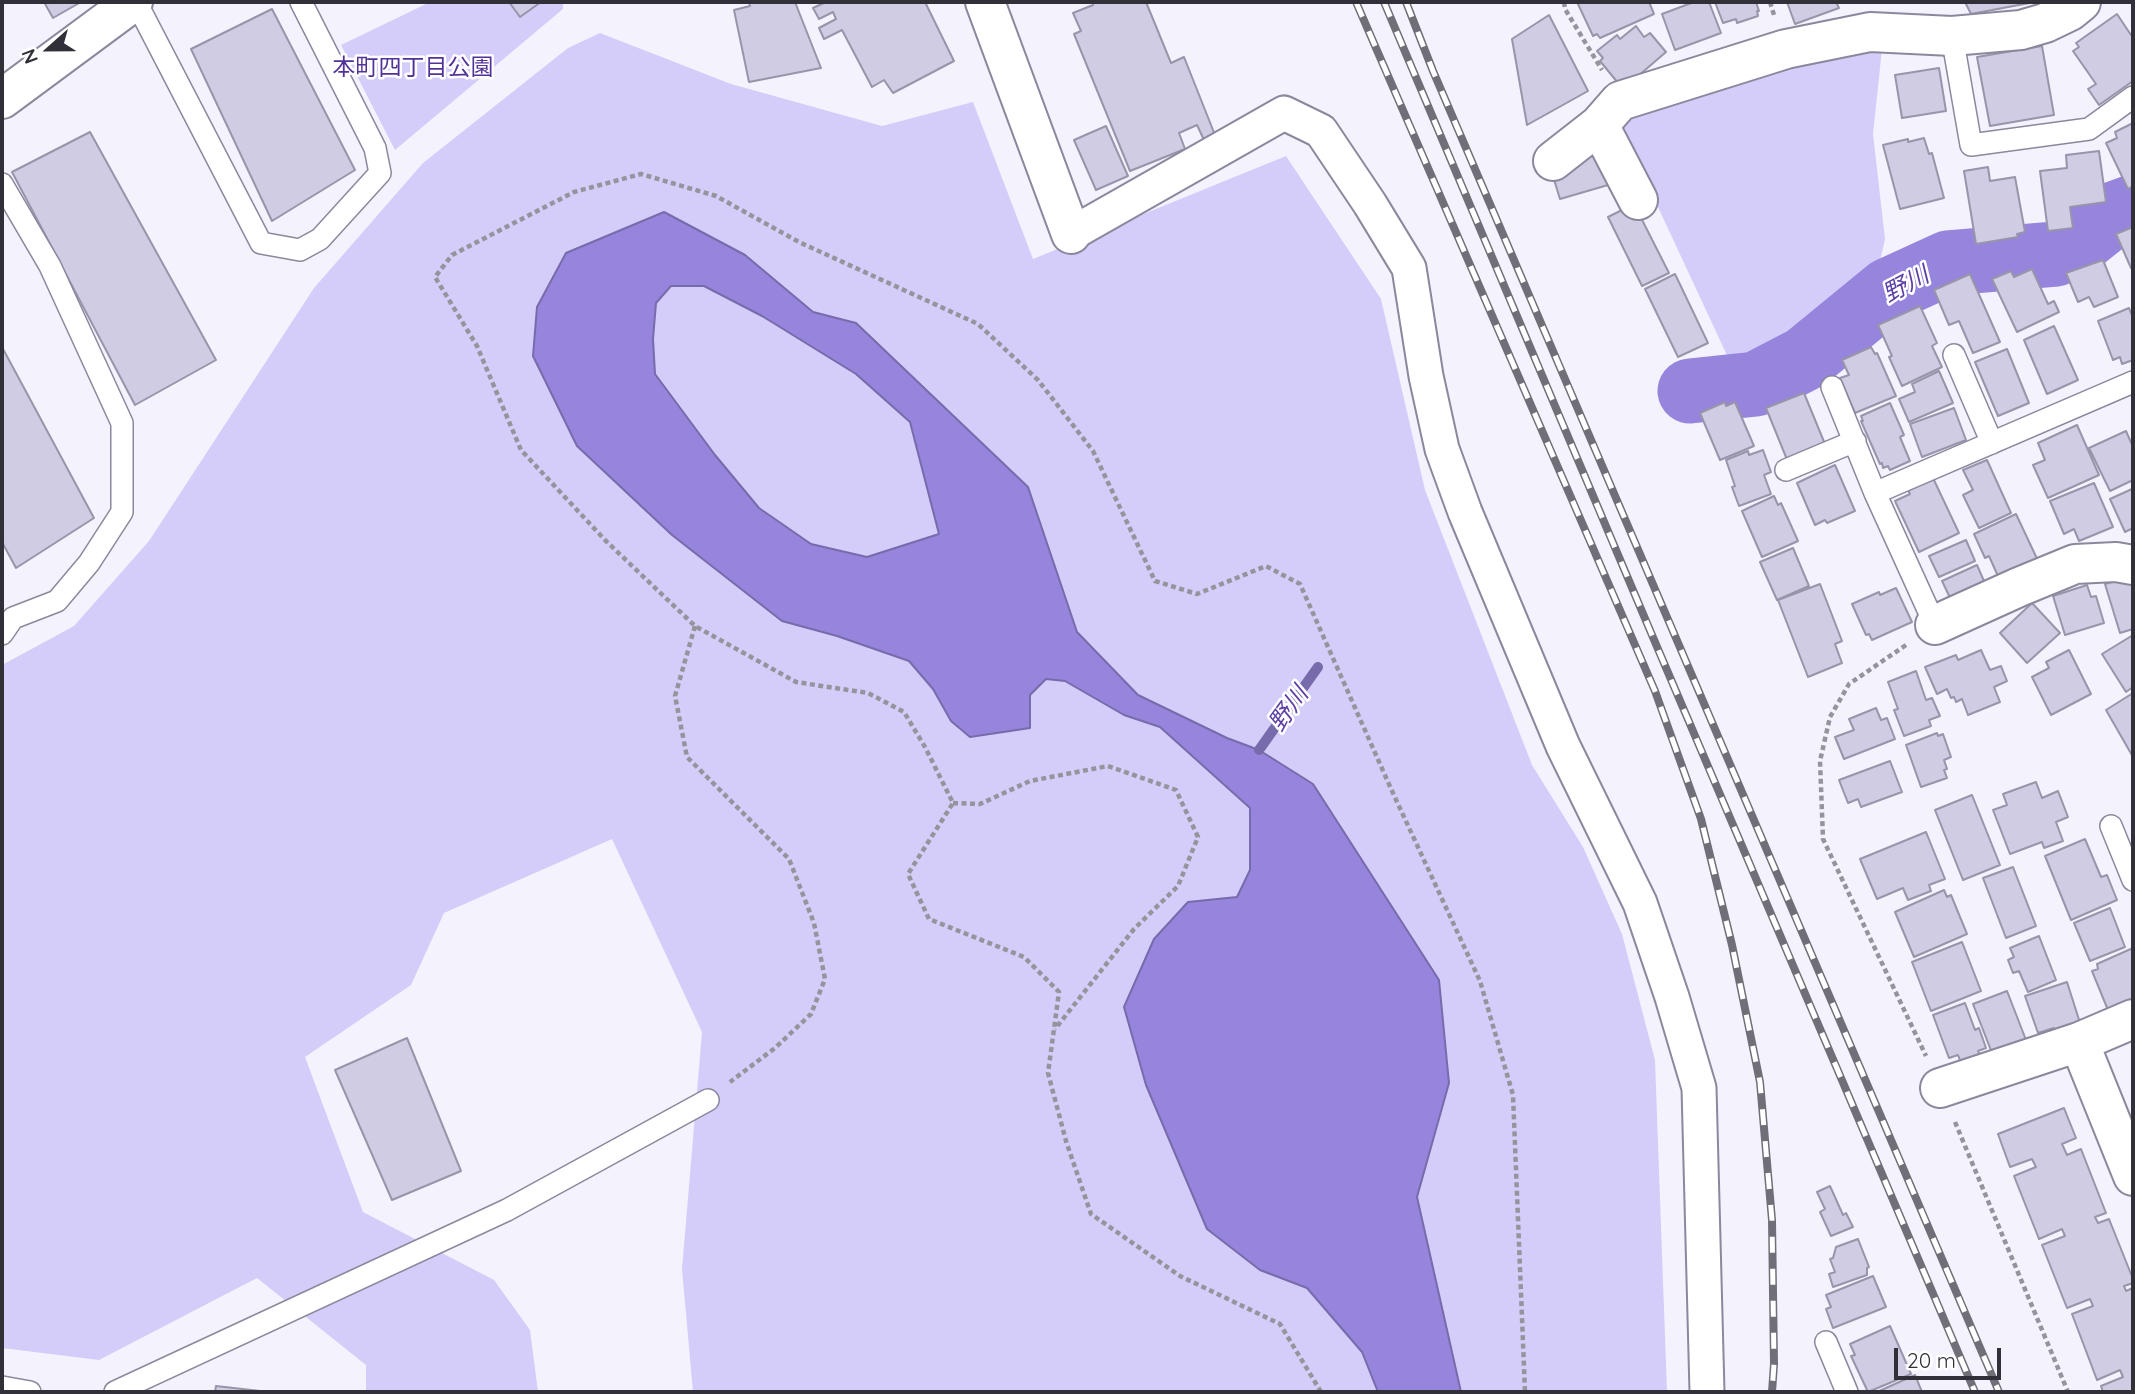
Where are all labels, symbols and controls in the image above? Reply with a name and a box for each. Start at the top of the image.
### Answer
north arrow [14,14,84,84]
text: N [16,46,43,67]
park label: 本町四丁目公園 [333,54,493,82]
water label: 野川 [1878,261,1934,309]
water label: 野川 [1263,681,1315,737]
scale bar [1897,1334,2004,1378]
text: 20 m [1907,1347,1956,1373]

